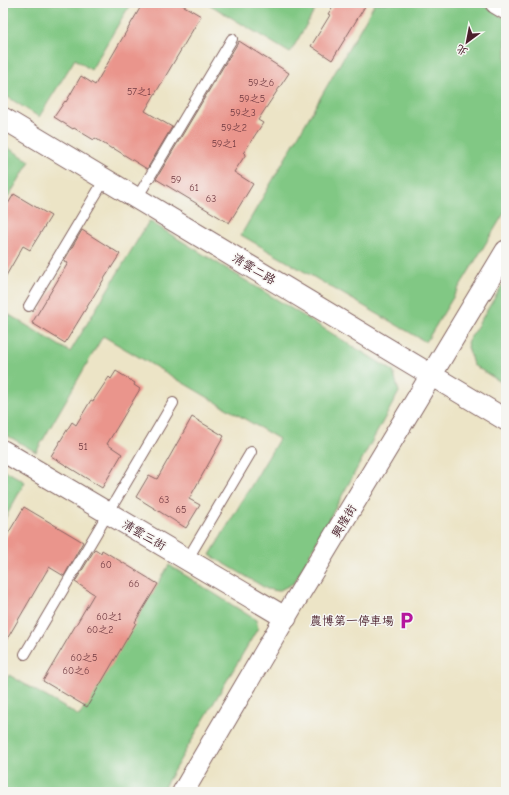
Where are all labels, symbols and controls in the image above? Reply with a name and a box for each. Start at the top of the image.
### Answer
north arrow [447,22,487,62]
text: 北 [454,42,470,58]
house number: 59之6 [248,77,274,89]
house number: 57之1 [127,86,151,98]
house number: 59之5 [239,93,265,105]
house number: 59之3 [230,107,256,119]
house number: 59之2 [221,122,247,134]
house number: 59之1 [212,138,236,150]
house number: 59 [171,174,181,186]
house number: 61 [189,182,199,194]
house number: 63 [206,193,216,205]
street label: 清雲二路 [230,251,278,287]
house number: 51 [78,441,88,453]
house number: 63 [159,494,169,506]
street label: 興隆街 [329,502,359,540]
house number: 65 [176,504,186,516]
street label: 清雲三街 [120,517,168,553]
house number: 60 [100,559,112,571]
house number: 66 [129,578,139,590]
house number: 60之1 [96,611,122,623]
parking icon: 農博第一停車場 [397,611,417,631]
place label: 農博第一停車場 [310,614,394,628]
house number: 60之2 [87,624,113,636]
house number: 60之5 [71,652,97,664]
house number: 60之6 [63,665,89,677]

